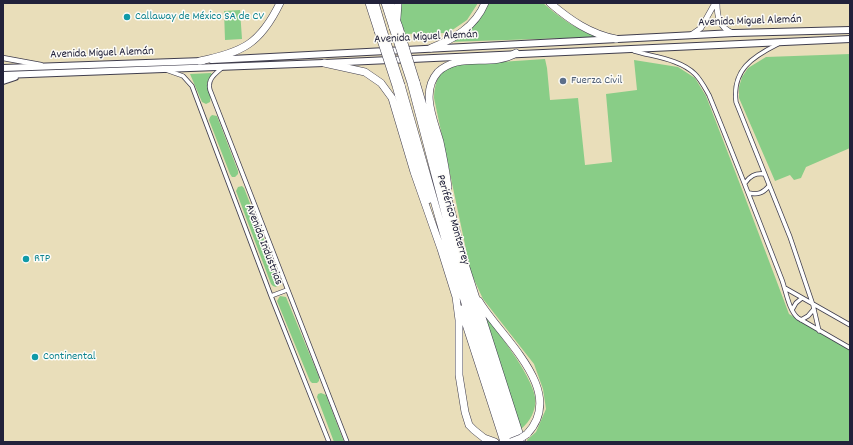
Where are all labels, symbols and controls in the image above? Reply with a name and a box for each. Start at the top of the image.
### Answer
place label: Callaway de México SA de CV [135,10,264,24]
marker: Callaway de México SA de CV [122,12,132,22]
street label: Avenida Miguel Alemán [698,13,802,31]
street label: Avenida Miguel Alemán [374,28,478,48]
street label: Avenida Miguel Alemán [50,45,154,63]
place label: Fuerza Civil [571,74,622,88]
marker: Fuerza Civil [558,76,568,86]
street label: Periférico Monterrey [432,173,472,267]
street label: Avenida Industrias [241,203,285,287]
place label: RTP [34,252,50,266]
marker: RTP [21,254,31,264]
place label: Continental [43,350,96,364]
marker: Continental [30,352,40,362]

